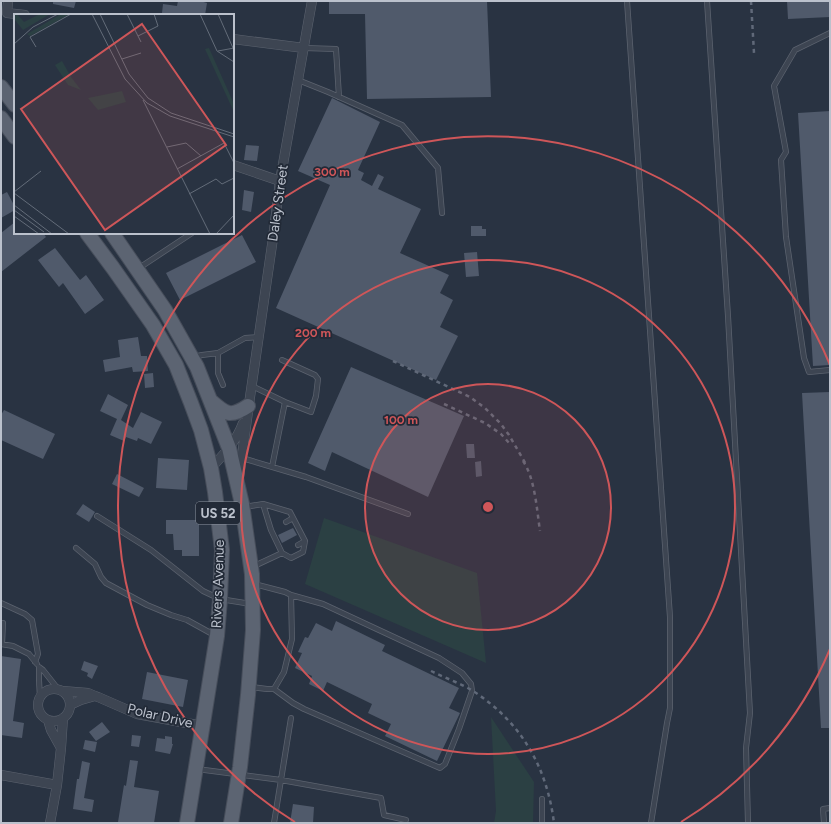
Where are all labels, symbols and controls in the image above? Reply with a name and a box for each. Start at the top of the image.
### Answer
inset map [14,14,234,234]
street label: Daley Street [264,164,292,242]
text: 300 m [314,165,350,179]
text: 200 m [295,326,331,340]
text: 100 m [384,413,418,427]
centre of rings [481,500,495,514]
road number: US 52 [196,502,240,524]
street label: Rivers Avenue [208,539,228,629]
street label: Polar Drive [126,700,195,732]

